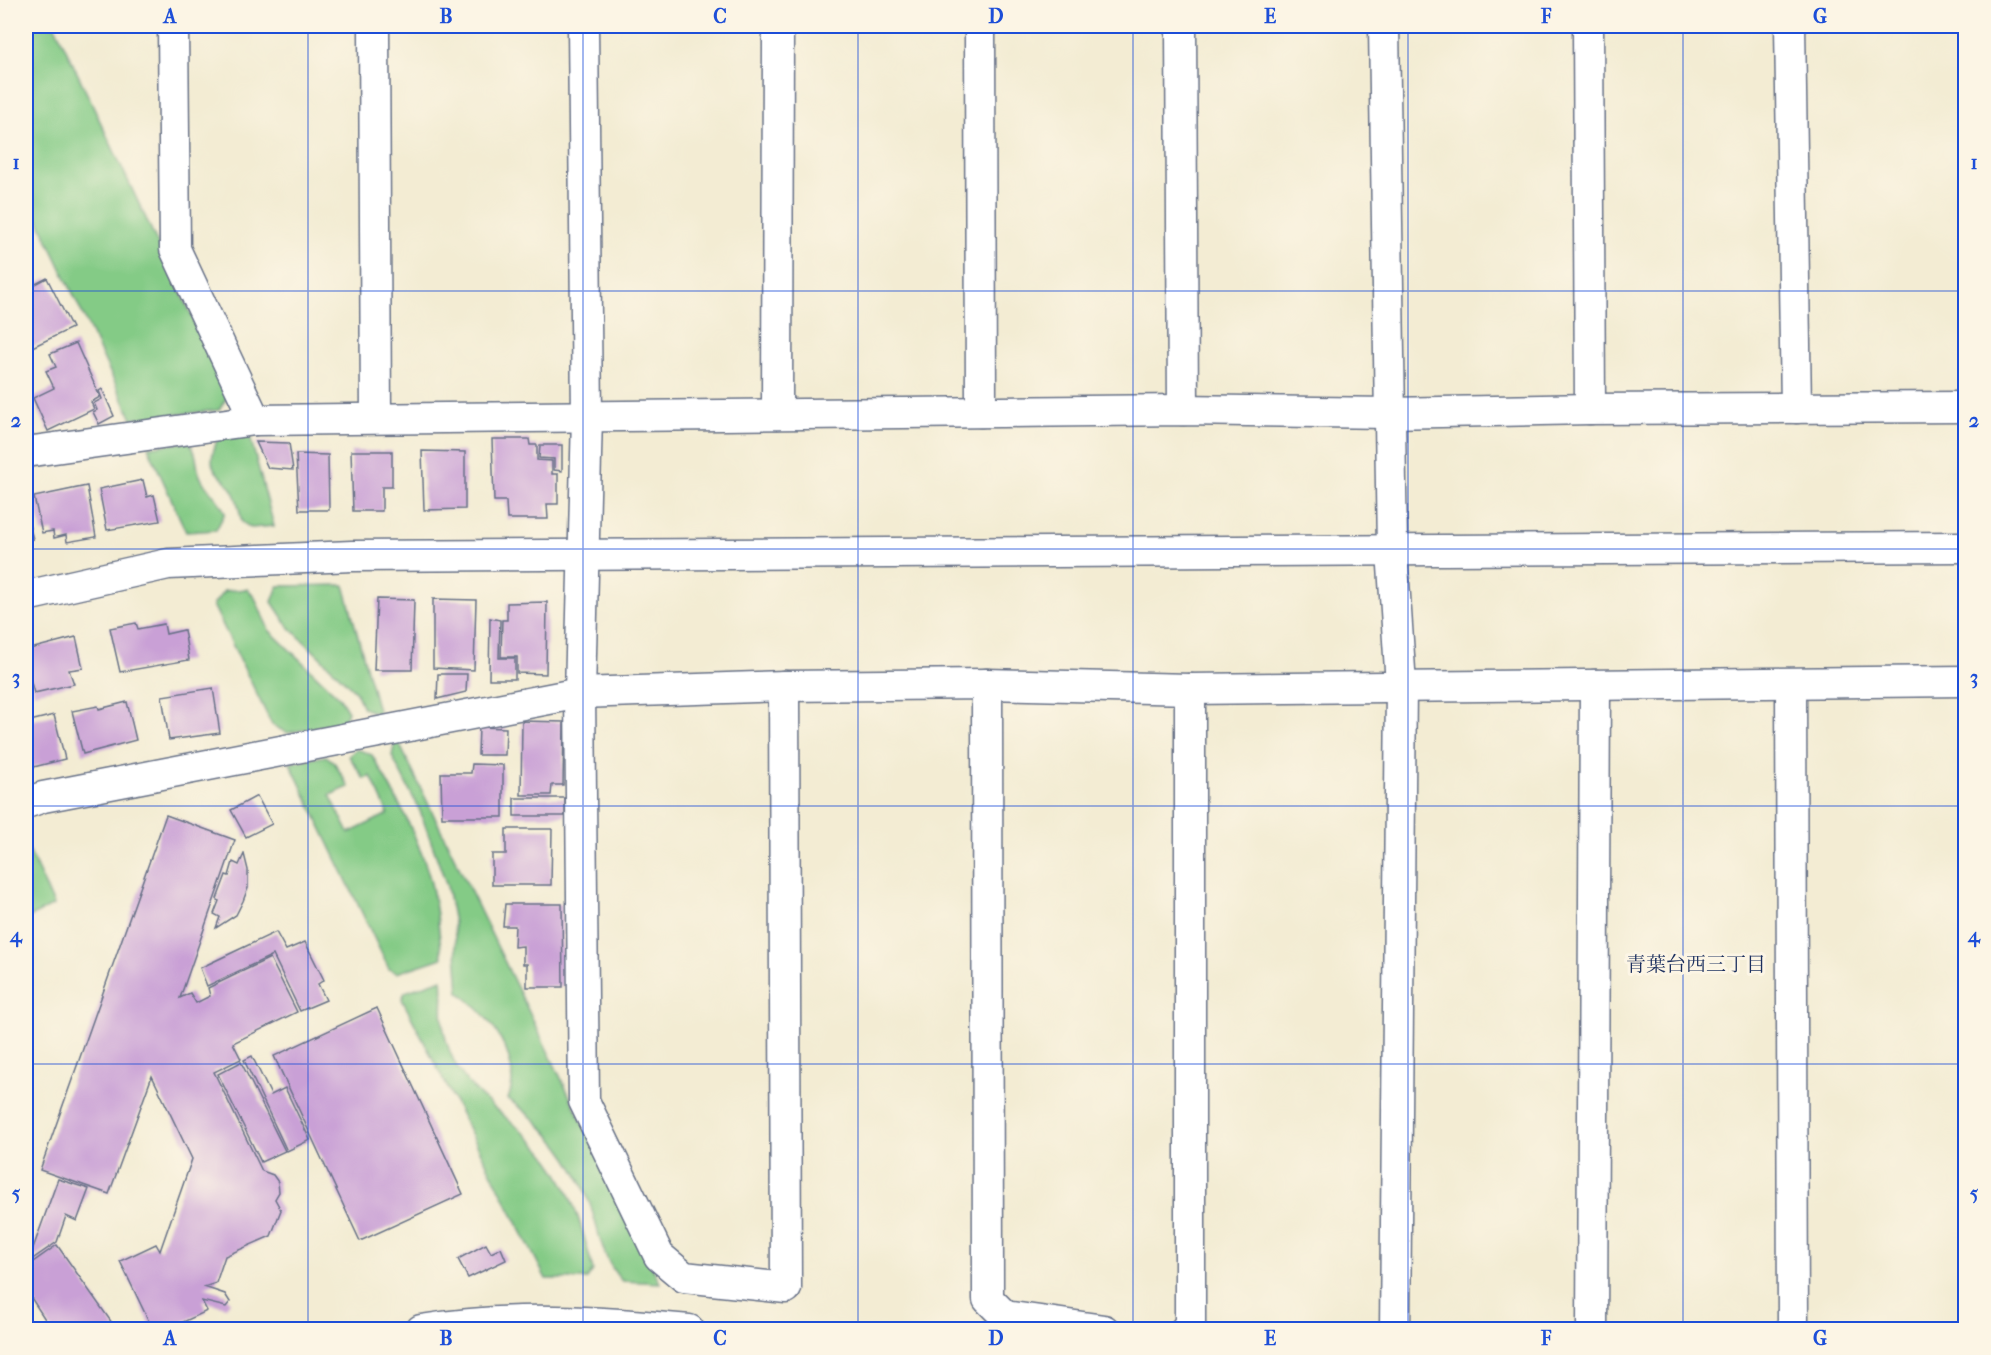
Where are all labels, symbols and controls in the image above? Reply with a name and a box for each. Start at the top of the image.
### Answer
text: A [162,5,178,28]
text: B [439,5,453,28]
text: C [713,5,727,28]
text: D [988,5,1004,28]
text: E [1264,5,1276,28]
text: F [1540,5,1552,28]
text: G [1813,5,1827,28]
text: 1 [12,151,20,174]
text: 1 [1970,151,1978,174]
text: 2 [11,409,21,432]
text: 2 [1969,409,1979,432]
text: 3 [12,666,20,689]
text: 3 [1970,666,1978,689]
text: 4 [9,924,23,948]
text: 4 [1967,924,1981,948]
district label: 青葉台西三丁目 [1626,953,1766,976]
text: 5 [12,1182,21,1205]
text: 5 [1970,1182,1979,1205]
text: A [162,1327,178,1350]
text: B [439,1327,453,1350]
text: C [713,1327,727,1350]
text: D [988,1327,1004,1350]
text: E [1264,1327,1276,1350]
text: F [1540,1327,1552,1350]
text: G [1813,1327,1827,1350]

